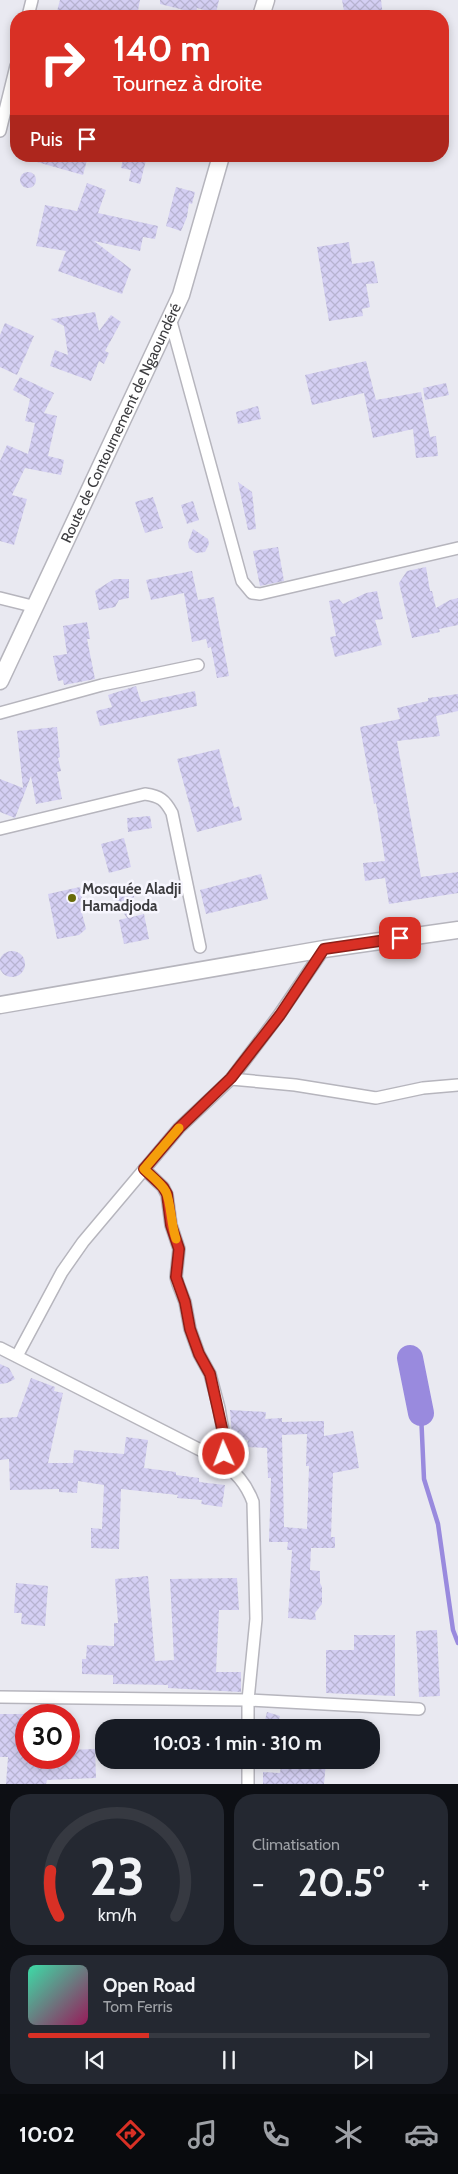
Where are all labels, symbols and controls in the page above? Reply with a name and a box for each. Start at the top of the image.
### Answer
text: 140 m [113,27,211,70]
icon: right [30,30,95,95]
text: Tournez à droite [113,70,262,97]
icon: arrive [73,125,101,153]
text: Puis [30,128,63,151]
street label: Route de Contournement de Ngaoundéré [57,300,185,546]
place label: Mosquée Aladji Hamadjoda [82,880,181,915]
marker: Mosquée Aladji Hamadjoda [66,892,78,904]
pin [379,917,421,959]
icon: arrive [386,924,414,952]
position arrow [197,1427,249,1479]
speed limit sign: 30 [15,1704,80,1769]
text: 10:03 · 1 min · 310 m [153,1732,322,1755]
text: Climatisation [252,1835,340,1854]
text: 23 [89,1845,145,1908]
text: 20.5° [298,1859,384,1906]
text: − [252,1866,264,1900]
text: + [418,1866,430,1900]
text: km/h [97,1904,137,1925]
text: Open Road [103,1974,195,1997]
text: Tom Ferris [103,1997,173,2016]
icon: previous [81,2046,109,2074]
icon: pause [215,2046,243,2074]
icon: next [349,2046,377,2074]
icon: directions [113,2117,148,2152]
icon: music [185,2117,220,2152]
icon: phone [258,2117,293,2152]
icon: climate [331,2117,366,2152]
icon: car [404,2117,439,2152]
text: 10:02 [19,2121,75,2148]

